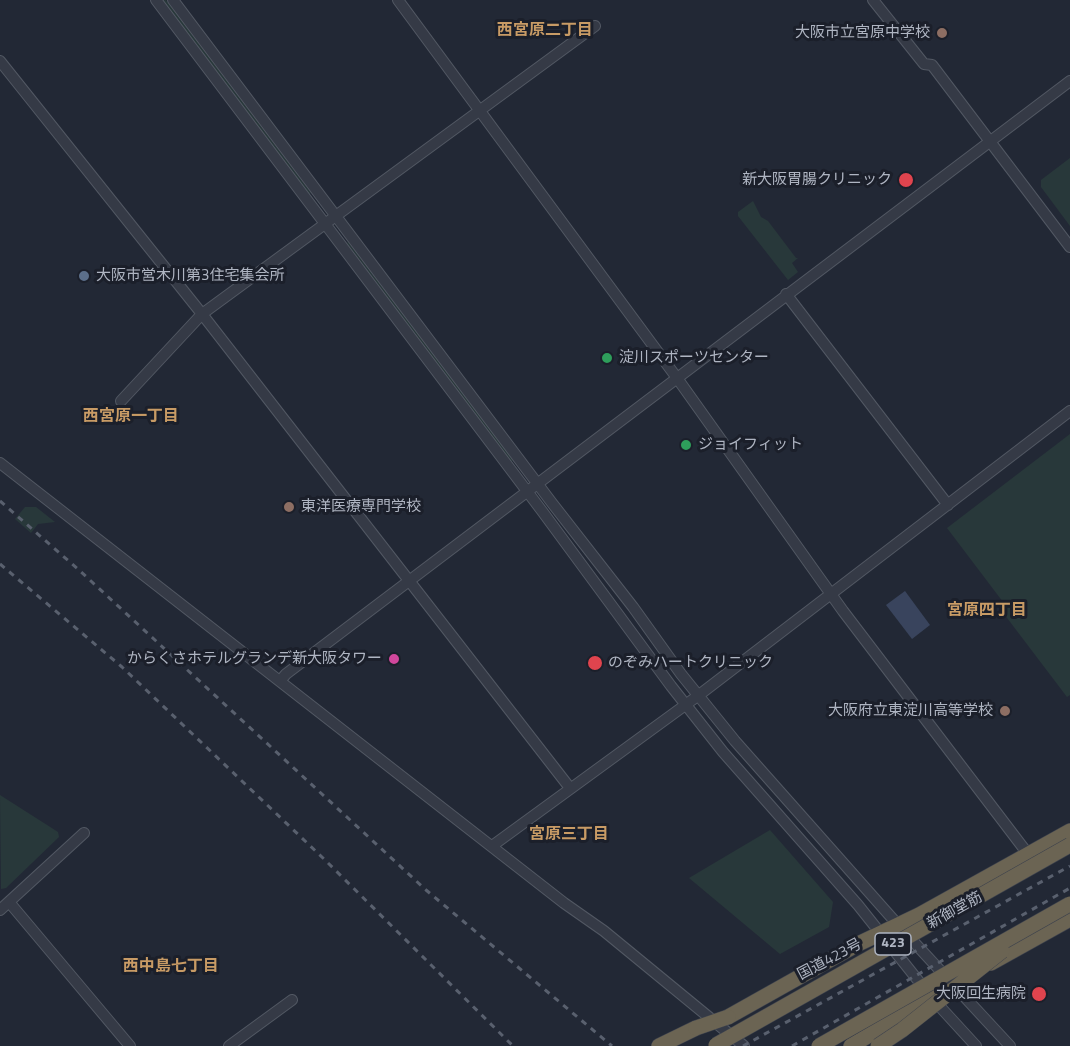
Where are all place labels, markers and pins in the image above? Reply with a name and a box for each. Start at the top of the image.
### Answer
place label: 大阪市立宮原中学校 [795,24,930,42]
marker: 大阪市立宮原中学校 [935,26,949,40]
place label: 新大阪胃腸クリニック [742,171,892,189]
marker: 新大阪胃腸クリニック [897,171,915,189]
place label: 大阪市営木川第3住宅集会所 [96,267,284,285]
marker: 大阪市営木川第3住宅集会所 [77,269,91,283]
place label: 淀川スポーツセンター [619,349,769,367]
marker: 淀川スポーツセンター [600,351,614,365]
place label: ジョイフィット [698,436,803,454]
marker: ジョイフィット [679,438,693,452]
place label: 東洋医療専門学校 [301,498,421,516]
marker: 東洋医療専門学校 [282,500,296,514]
place label: からくさホテルグランデ新大阪タワー [127,650,382,668]
marker: からくさホテルグランデ新大阪タワー [387,652,401,666]
marker: のぞみハートクリニック [586,654,604,672]
place label: のぞみハートクリニック [608,654,773,672]
place label: 大阪府立東淀川高等学校 [828,702,993,720]
marker: 大阪府立東淀川高等学校 [998,704,1012,718]
place label: 大阪回生病院 [936,985,1026,1003]
marker: 大阪回生病院 [1030,985,1048,1003]

